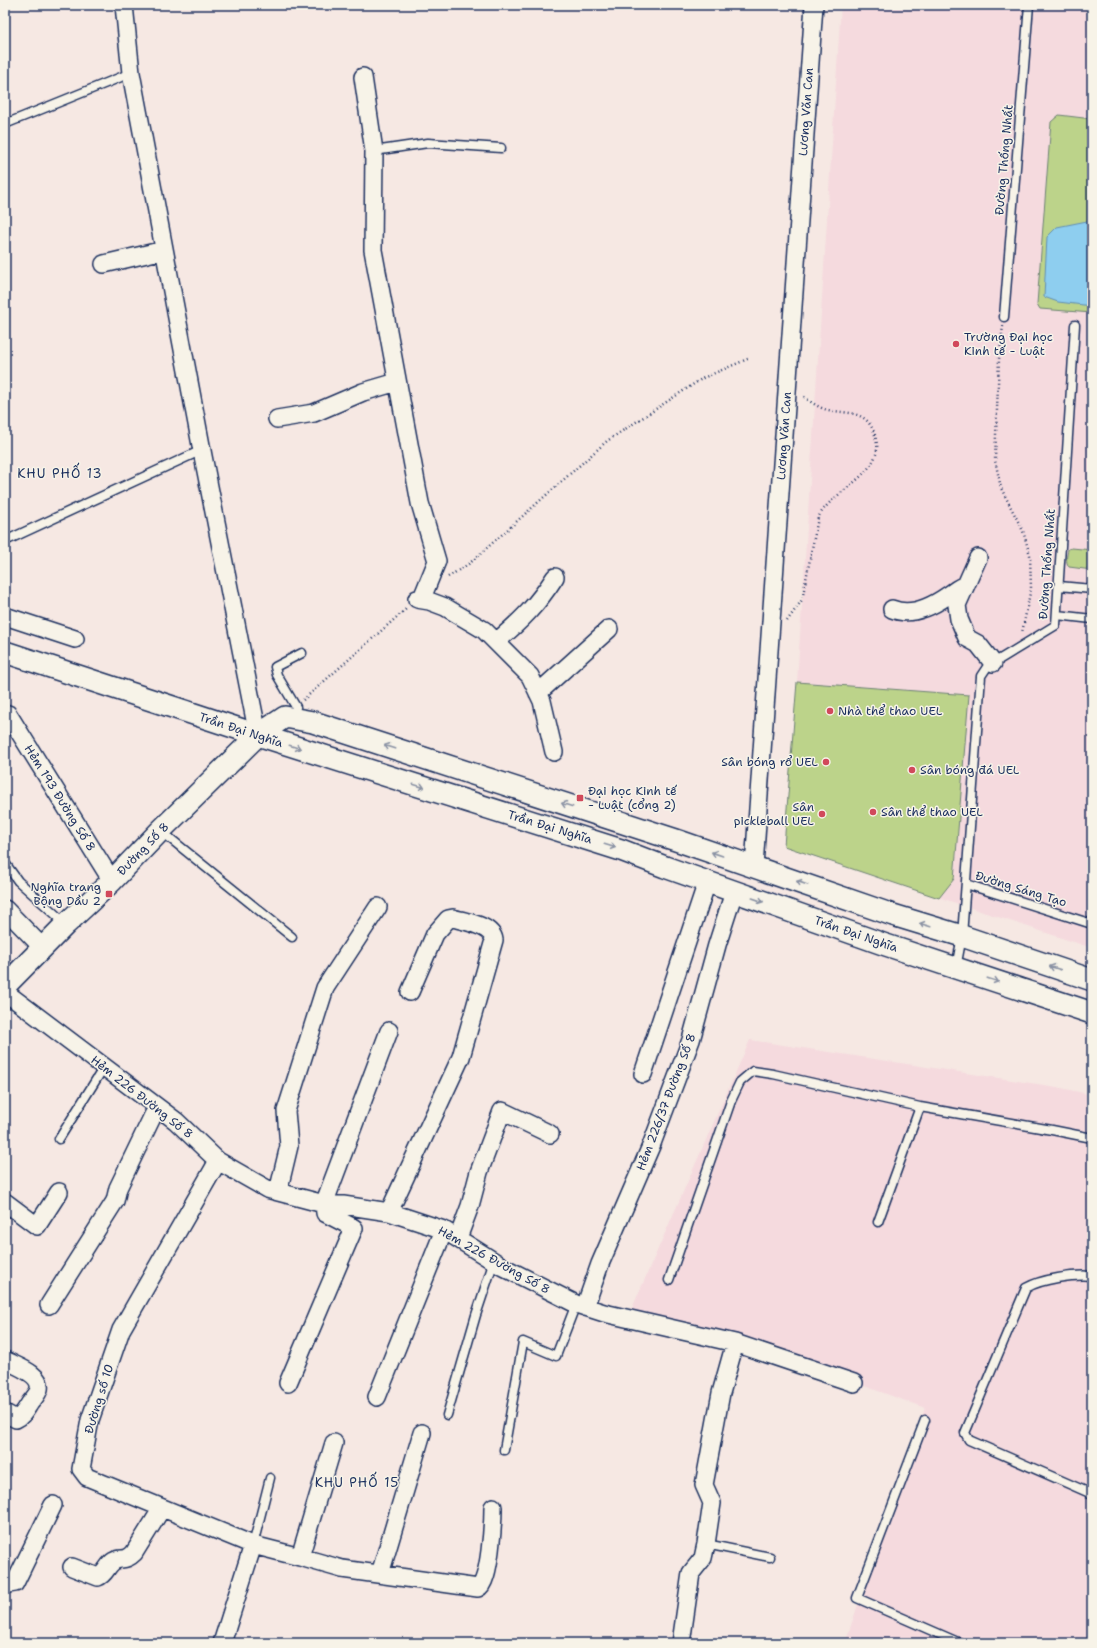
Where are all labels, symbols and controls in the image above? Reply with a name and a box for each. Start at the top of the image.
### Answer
street label: Lương Văn Can [795,67,817,157]
street label: Đường Thống Nhất [991,104,1017,216]
place label: Trường Đại học Kinh tế - Luật [964,329,1053,359]
marker: Trường Đại học Kinh tế - Luật [951,339,961,349]
street label: Lương Văn Can [773,391,795,481]
district label: KHU PHỐ 13 [17,462,103,482]
street label: Đường Thống Nhất [1035,508,1059,620]
place label: Nhà thể thao UEL [838,703,943,719]
marker: Nhà thể thao UEL [825,706,835,716]
street label: Trần Đại Nghĩa [197,709,285,751]
street label: Hẻm 193 Đường Số 8 [21,742,99,854]
one-way arrow [384,743,397,750]
one-way arrow [289,744,302,751]
place label: Sân bóng rổ UEL [721,754,818,770]
marker: Sân bóng rổ UEL [821,757,831,767]
place label: Sân bóng đá UEL [920,762,1020,778]
marker: Sân bóng đá UEL [907,765,917,775]
one-way arrow [413,783,426,790]
place label: Đại học Kinh tế - Luật (cổng 2) [588,783,677,813]
marker: Đại học Kinh tế - Luật (cổng 2) [575,793,585,803]
place label: Sân pickleball UEL [734,799,814,829]
one-way arrow [560,801,573,808]
place label: Sân thể thao UEL [881,804,983,820]
street label: Trần Đại Nghĩa [506,807,595,848]
marker: Sân thể thao UEL [868,807,878,817]
marker: Sân pickleball UEL [817,809,827,819]
street label: Đường Số 8 [114,819,172,879]
one-way arrow [603,843,616,850]
one-way arrow [711,849,723,857]
street label: Đường Sáng Tạo [973,867,1069,911]
place label: Nghĩa trang Bộng Dầu 2 [31,879,101,909]
one-way arrow [795,879,808,886]
marker: Nghĩa trang Bộng Dầu 2 [104,889,114,899]
one-way arrow [752,897,764,905]
street label: Trần Đại Nghĩa [812,912,900,956]
one-way arrow [918,921,931,928]
one-way arrow [1049,964,1062,971]
one-way arrow [986,977,998,985]
street label: Hẻm 226/37 Đường Số 8 [632,1031,700,1173]
street label: Hẻm 226 Đường Số 8 [87,1052,197,1142]
street label: Hẻm 226 Đường Số 8 [435,1222,553,1298]
street label: Đường số 10 [81,1362,117,1436]
district label: KHU PHỐ 15 [315,1471,399,1491]

